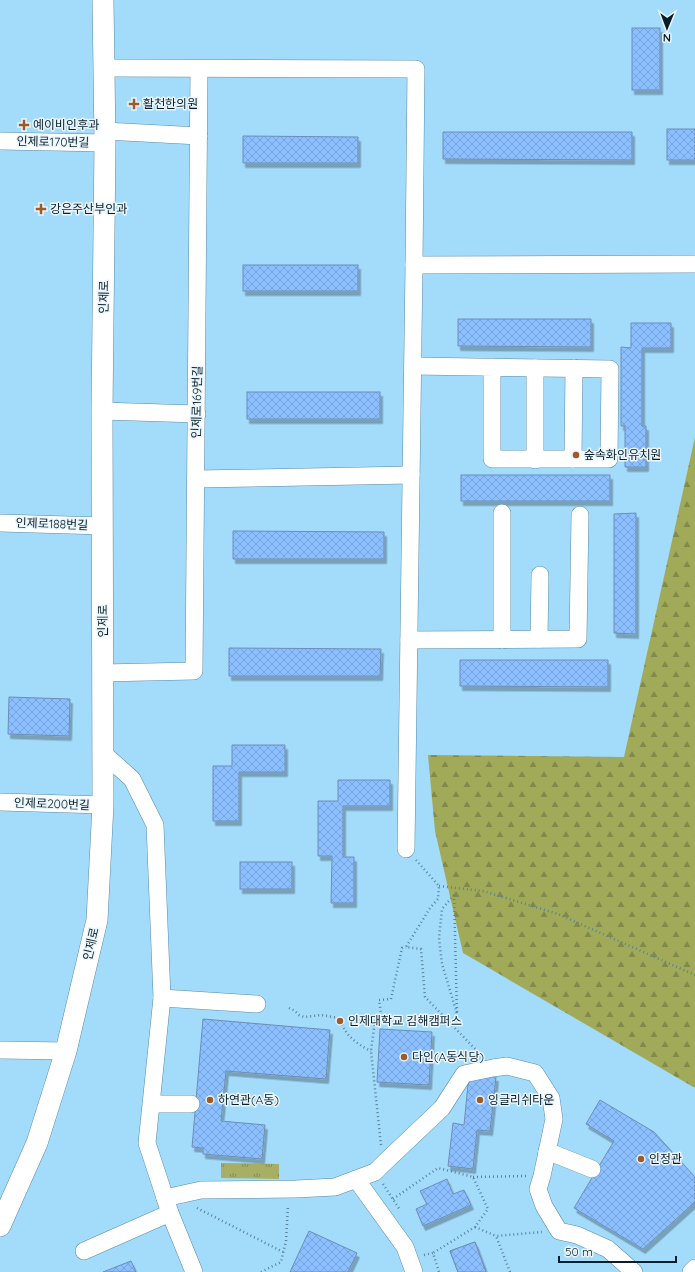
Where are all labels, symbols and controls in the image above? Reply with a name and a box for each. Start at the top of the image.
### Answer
north arrow [647,8,687,48]
text: N [663,31,671,45]
place label: 활천한의원 [143,96,198,111]
marker: 활천한의원 [128,98,140,110]
place label: 예이비인후과 [33,117,99,132]
marker: 예이비인후과 [18,119,30,131]
street label: 인제로170번길 [16,133,90,150]
place label: 강은주산부인과 [50,201,127,216]
marker: 강은주산부인과 [35,203,47,215]
street label: 인제로 [96,280,111,314]
street label: 인제로169번길 [188,365,205,439]
place label: 숲속화인유치원 [584,447,661,462]
marker: 숲속화인유치원 [571,450,581,460]
street label: 인제로188번길 [15,515,89,532]
street label: 인제로 [95,604,110,638]
street label: 인제로200번길 [14,795,90,812]
street label: 인제로 [79,926,102,962]
place label: 인제대학교 김해캠퍼스 [348,1013,462,1028]
marker: 인제대학교 김해캠퍼스 [335,1016,345,1026]
place label: 다인(A동식당) [412,1049,484,1064]
marker: 다인(A동식당) [399,1052,409,1062]
place label: 하연관(A동) [218,1092,279,1107]
place label: 잉글리쉬타운 [488,1092,554,1107]
marker: 하연관(A동) [205,1095,215,1105]
marker: 잉글리쉬타운 [475,1095,485,1105]
place label: 인정관 [649,1151,682,1166]
marker: 인정관 [636,1154,646,1164]
scale bar [559,1238,676,1264]
text: 50 m [565,1244,593,1259]

